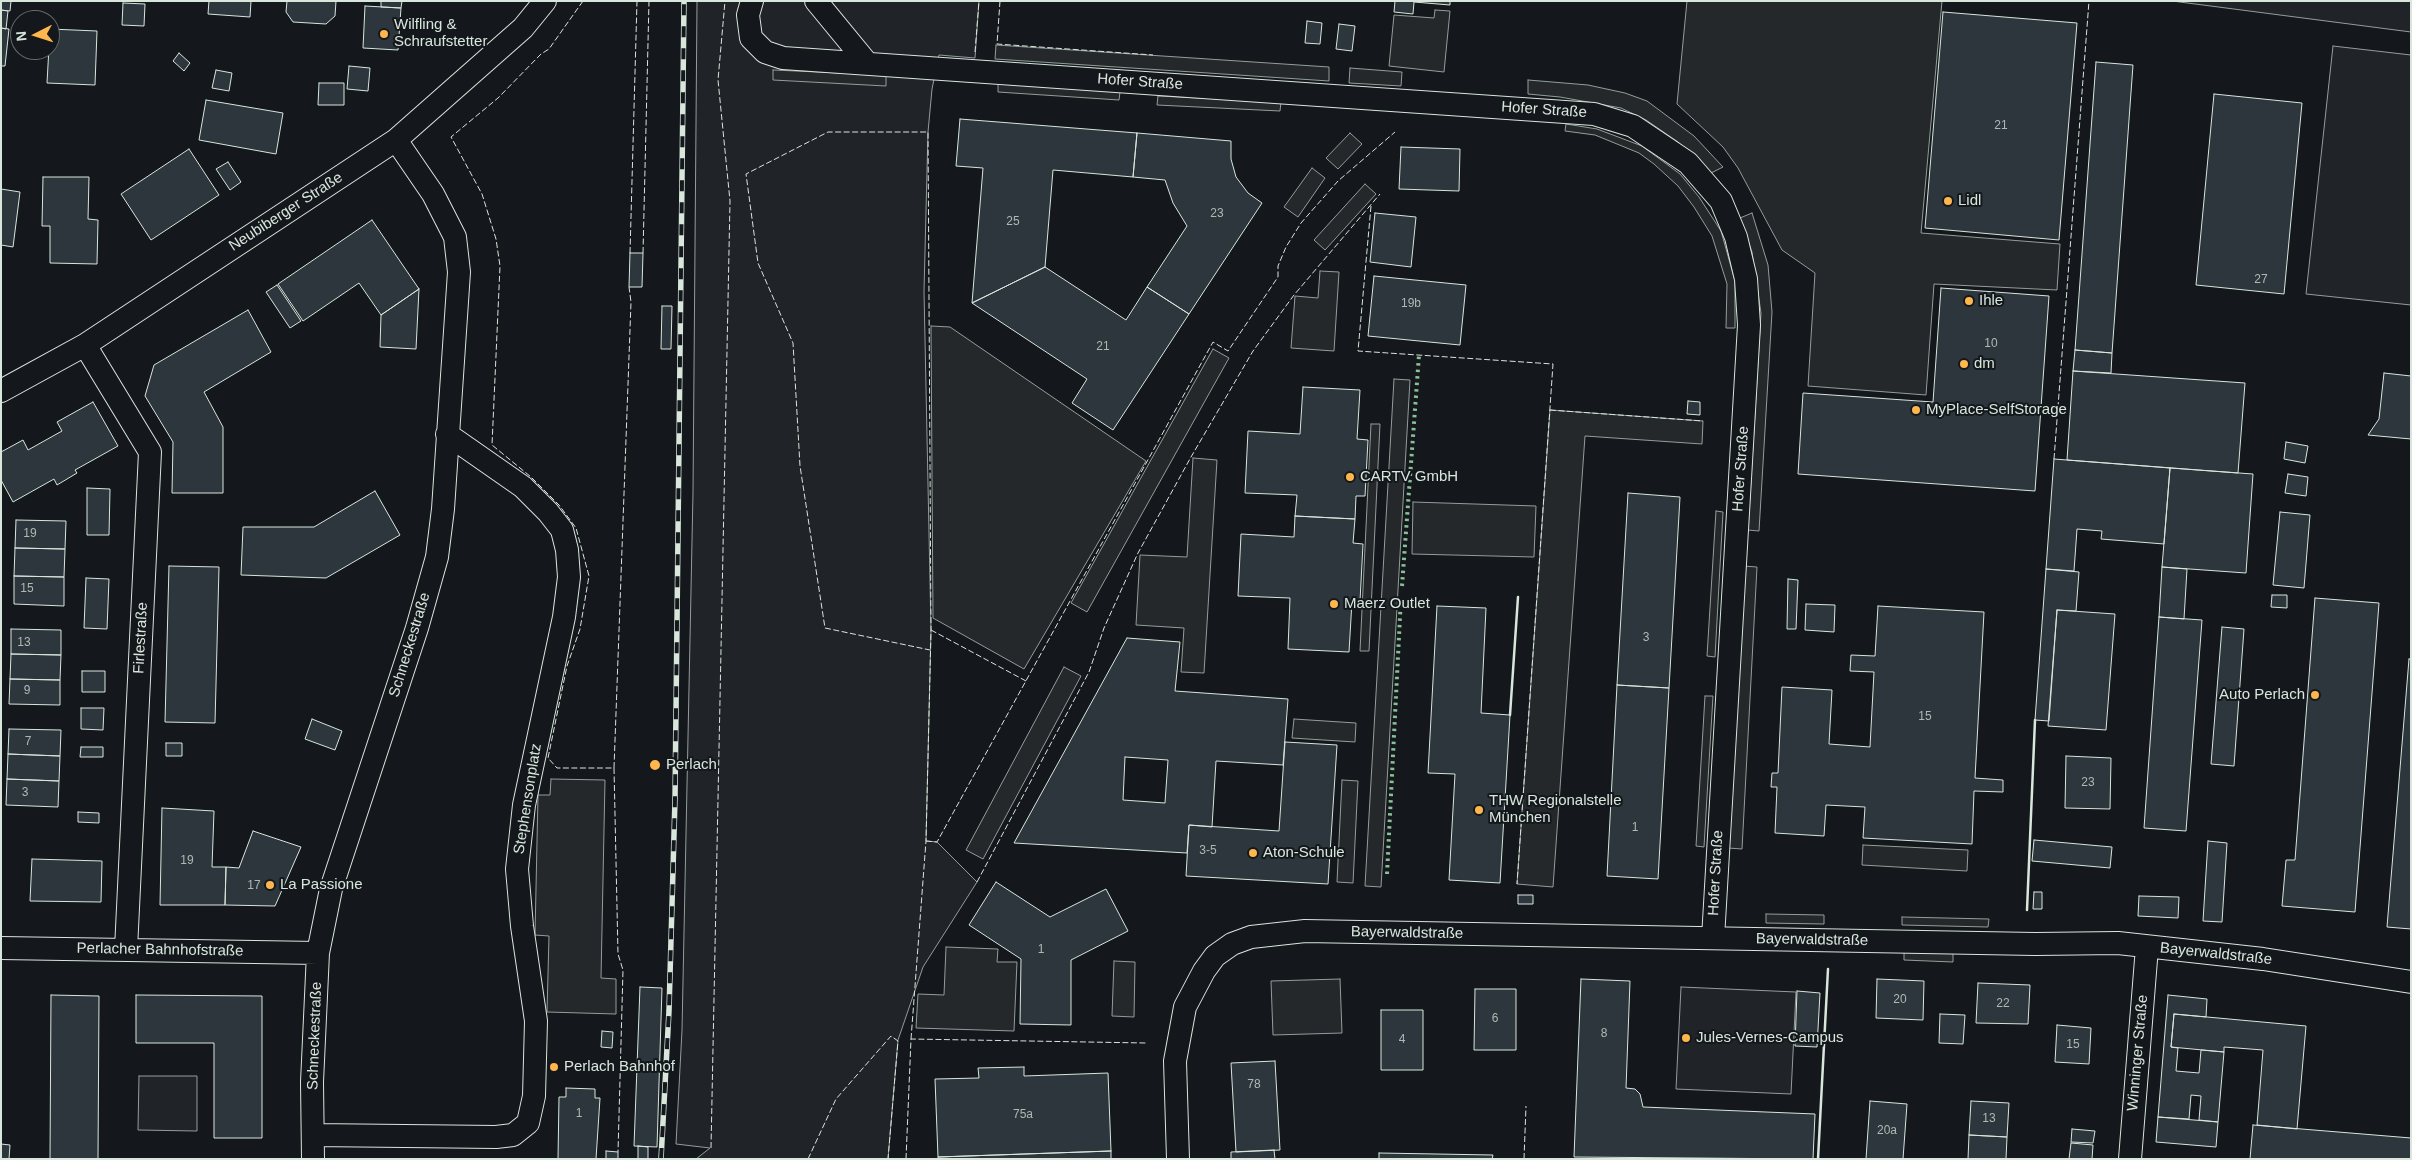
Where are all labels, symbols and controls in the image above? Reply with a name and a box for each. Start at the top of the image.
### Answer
north arrow [10,10,60,60]
place label: Wilfling & Schraufstetter [394,16,487,51]
marker: Wilfling & Schraufstetter [378,28,390,40]
text: N [13,30,29,42]
street label: Hofer Straße [1097,70,1183,94]
street label: Hofer Straße [1501,98,1587,122]
house number: 21 [1994,119,2008,133]
street label: Neubiberger Straße [226,169,346,255]
place label: Lidl [1958,192,1981,210]
marker: Lidl [1942,195,1954,207]
house number: 23 [1210,207,1224,221]
house number: 25 [1006,215,1020,229]
house number: 27 [2254,273,2268,287]
place label: Ihle [1979,292,2003,310]
marker: Ihle [1963,295,1975,307]
house number: 19b [1401,297,1421,311]
house number: 10 [1984,337,1998,351]
house number: 21 [1096,340,1110,354]
place label: dm [1974,355,1995,373]
marker: dm [1958,358,1970,370]
place label: MyPlace-SelfStorage [1926,401,2067,419]
marker: MyPlace-SelfStorage [1910,404,1922,416]
street label: Hofer Straße [1729,426,1753,512]
place label: CARTV GmbH [1360,468,1458,486]
marker: CARTV GmbH [1344,471,1356,483]
house number: 19 [23,527,37,541]
house number: 15 [20,582,34,596]
street label: Schneckestraße [386,591,434,699]
place label: Maerz Outlet [1344,595,1430,613]
marker: Maerz Outlet [1328,598,1340,610]
street label: Firlestraße [130,602,152,674]
house number: 3 [1643,631,1649,645]
house number: 13 [17,636,31,650]
house number: 9 [24,684,30,698]
place label: Auto Perlach [2219,686,2305,704]
marker: Auto Perlach [2309,689,2321,701]
house number: 15 [1918,710,1932,724]
house number: 7 [25,735,31,749]
street label: Stephensonplatz [510,742,546,856]
place label: Perlach [666,756,717,774]
marker: Perlach [648,758,662,772]
house number: 23 [2081,776,2095,790]
house number: 3 [22,786,28,800]
place label: THW Regionalstelle München [1489,792,1622,827]
marker: THW Regionalstelle München [1473,804,1485,816]
house number: 1 [1632,821,1638,835]
street label: Hofer Straße [1705,830,1727,916]
house number: 3-5 [1199,844,1217,858]
place label: Aton-Schule [1263,844,1345,862]
marker: Aton-Schule [1247,847,1259,859]
house number: 19 [180,854,194,868]
place label: La Passione [280,876,363,894]
house number: 17 [247,879,261,893]
marker: La Passione [264,879,276,891]
street label: Bayerwaldstraße [1351,923,1463,943]
street label: Bayerwaldstraße [1756,930,1868,950]
street label: Bayerwaldstraße [2159,939,2273,969]
street label: Perlacher Bahnhofstraße [76,940,244,960]
house number: 1 [1038,943,1044,957]
street label: Schneckestraße [304,982,326,1090]
house number: 20 [1893,993,1907,1007]
street label: Winninger Straße [2124,994,2152,1112]
house number: 22 [1996,997,2010,1011]
house number: 6 [1492,1012,1498,1026]
house number: 8 [1601,1027,1607,1041]
place label: Jules-Vernes-Campus [1696,1029,1844,1047]
marker: Jules-Vernes-Campus [1680,1032,1692,1044]
house number: 4 [1399,1033,1405,1047]
house number: 15 [2066,1038,2080,1052]
place label: Perlach Bahnhof [564,1058,675,1076]
marker: Perlach Bahnhof [548,1061,560,1073]
house number: 78 [1247,1078,1261,1092]
house number: 1 [576,1107,582,1121]
house number: 75a [1013,1108,1033,1122]
house number: 13 [1982,1112,1996,1126]
house number: 20a [1877,1124,1897,1138]

